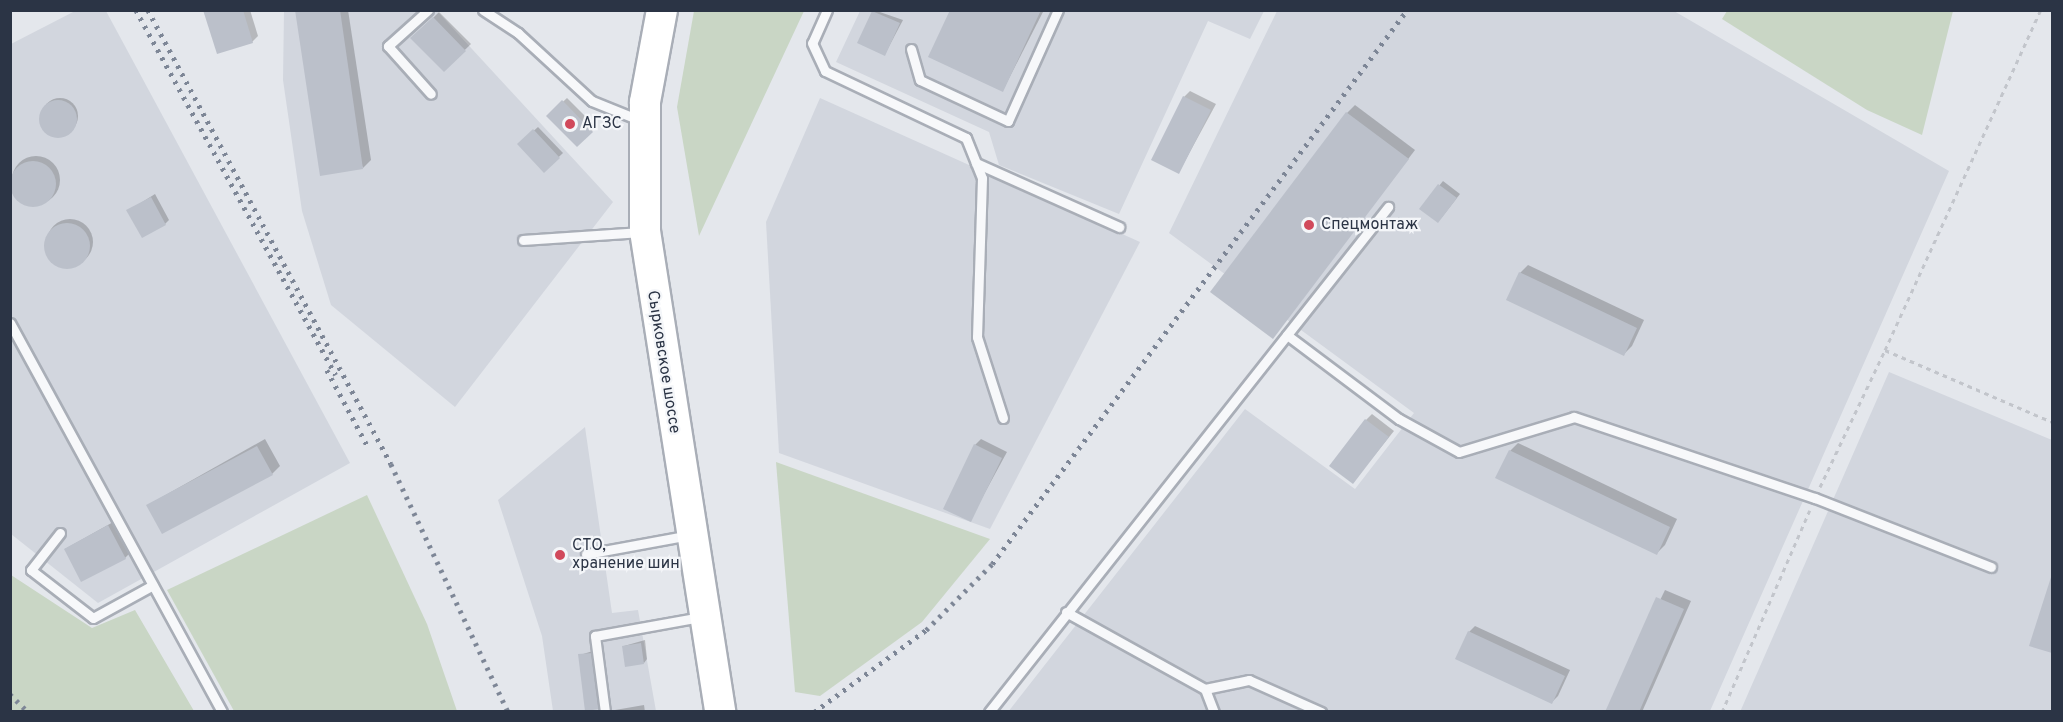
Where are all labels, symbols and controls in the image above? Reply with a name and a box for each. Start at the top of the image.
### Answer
place label: АГЗС [582,114,622,134]
marker: АГЗС [563,117,577,131]
place label: Спецмонтаж [1321,215,1418,235]
marker: Спецмонтаж [1302,218,1316,232]
street label: Сырковское шоссе [642,289,684,435]
place label: СТО, хранение шин [572,536,680,574]
marker: СТО, хранение шин [553,548,567,562]

